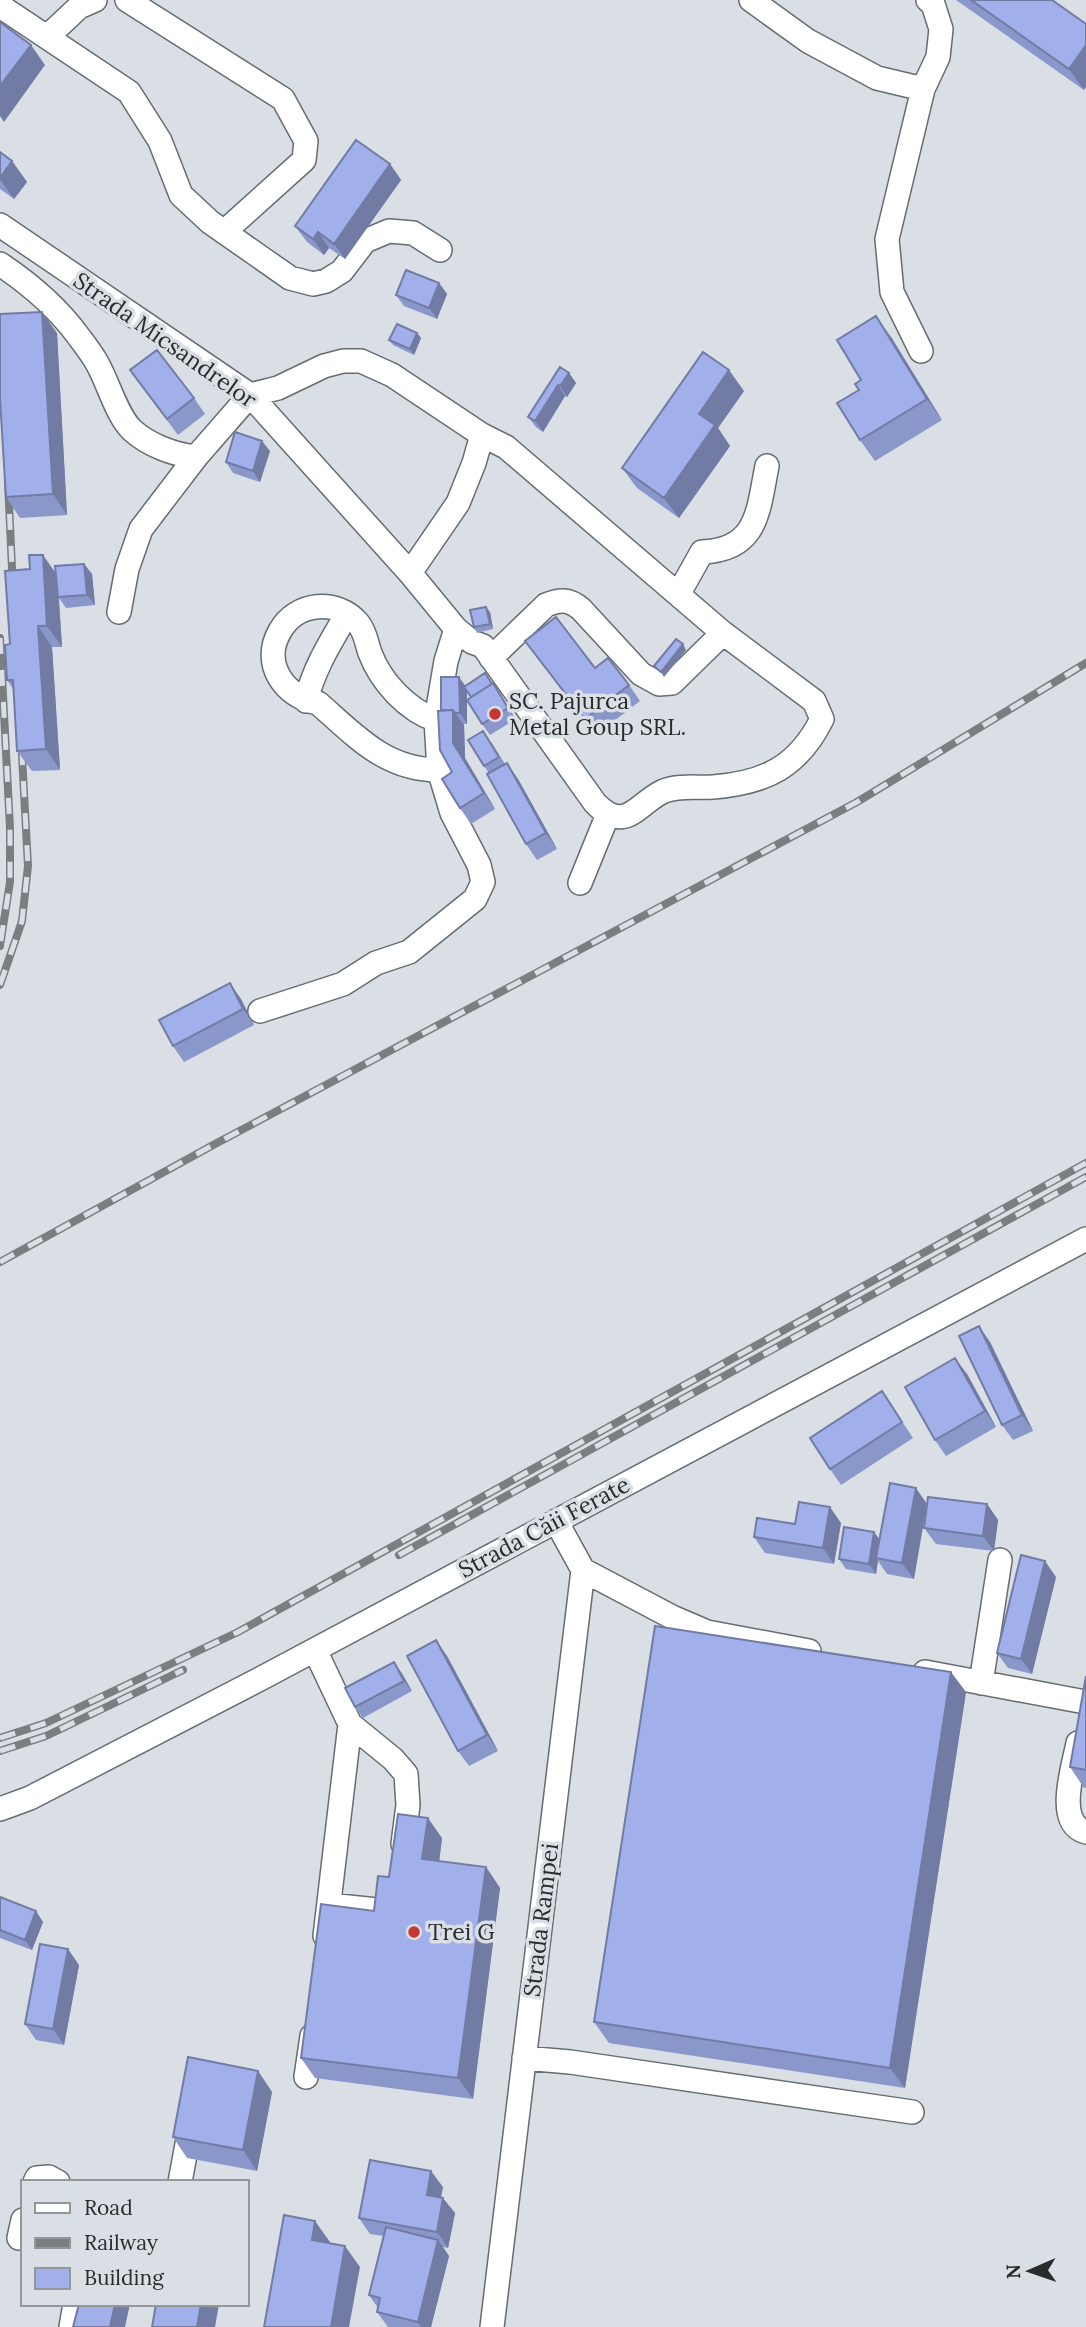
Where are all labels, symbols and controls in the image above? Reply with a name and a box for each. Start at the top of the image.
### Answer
street label: Strada Micsandrelor [68,265,263,414]
place label: SC. Pajurca Metal Goup SRL. [509,686,686,741]
marker: SC. Pajurca Metal Goup SRL. [487,706,503,722]
street label: Strada Căii Ferate [453,1469,634,1584]
street label: Strada Rampei [517,1841,564,1998]
place label: Trei G [428,1917,495,1946]
marker: Trei G [406,1924,422,1940]
legend [21,2180,248,2306]
text: Road [84,2194,133,2221]
text: Railway [84,2229,158,2256]
north arrow [995,2236,1065,2306]
text: Building [84,2264,164,2291]
text: N [1001,2264,1025,2279]

